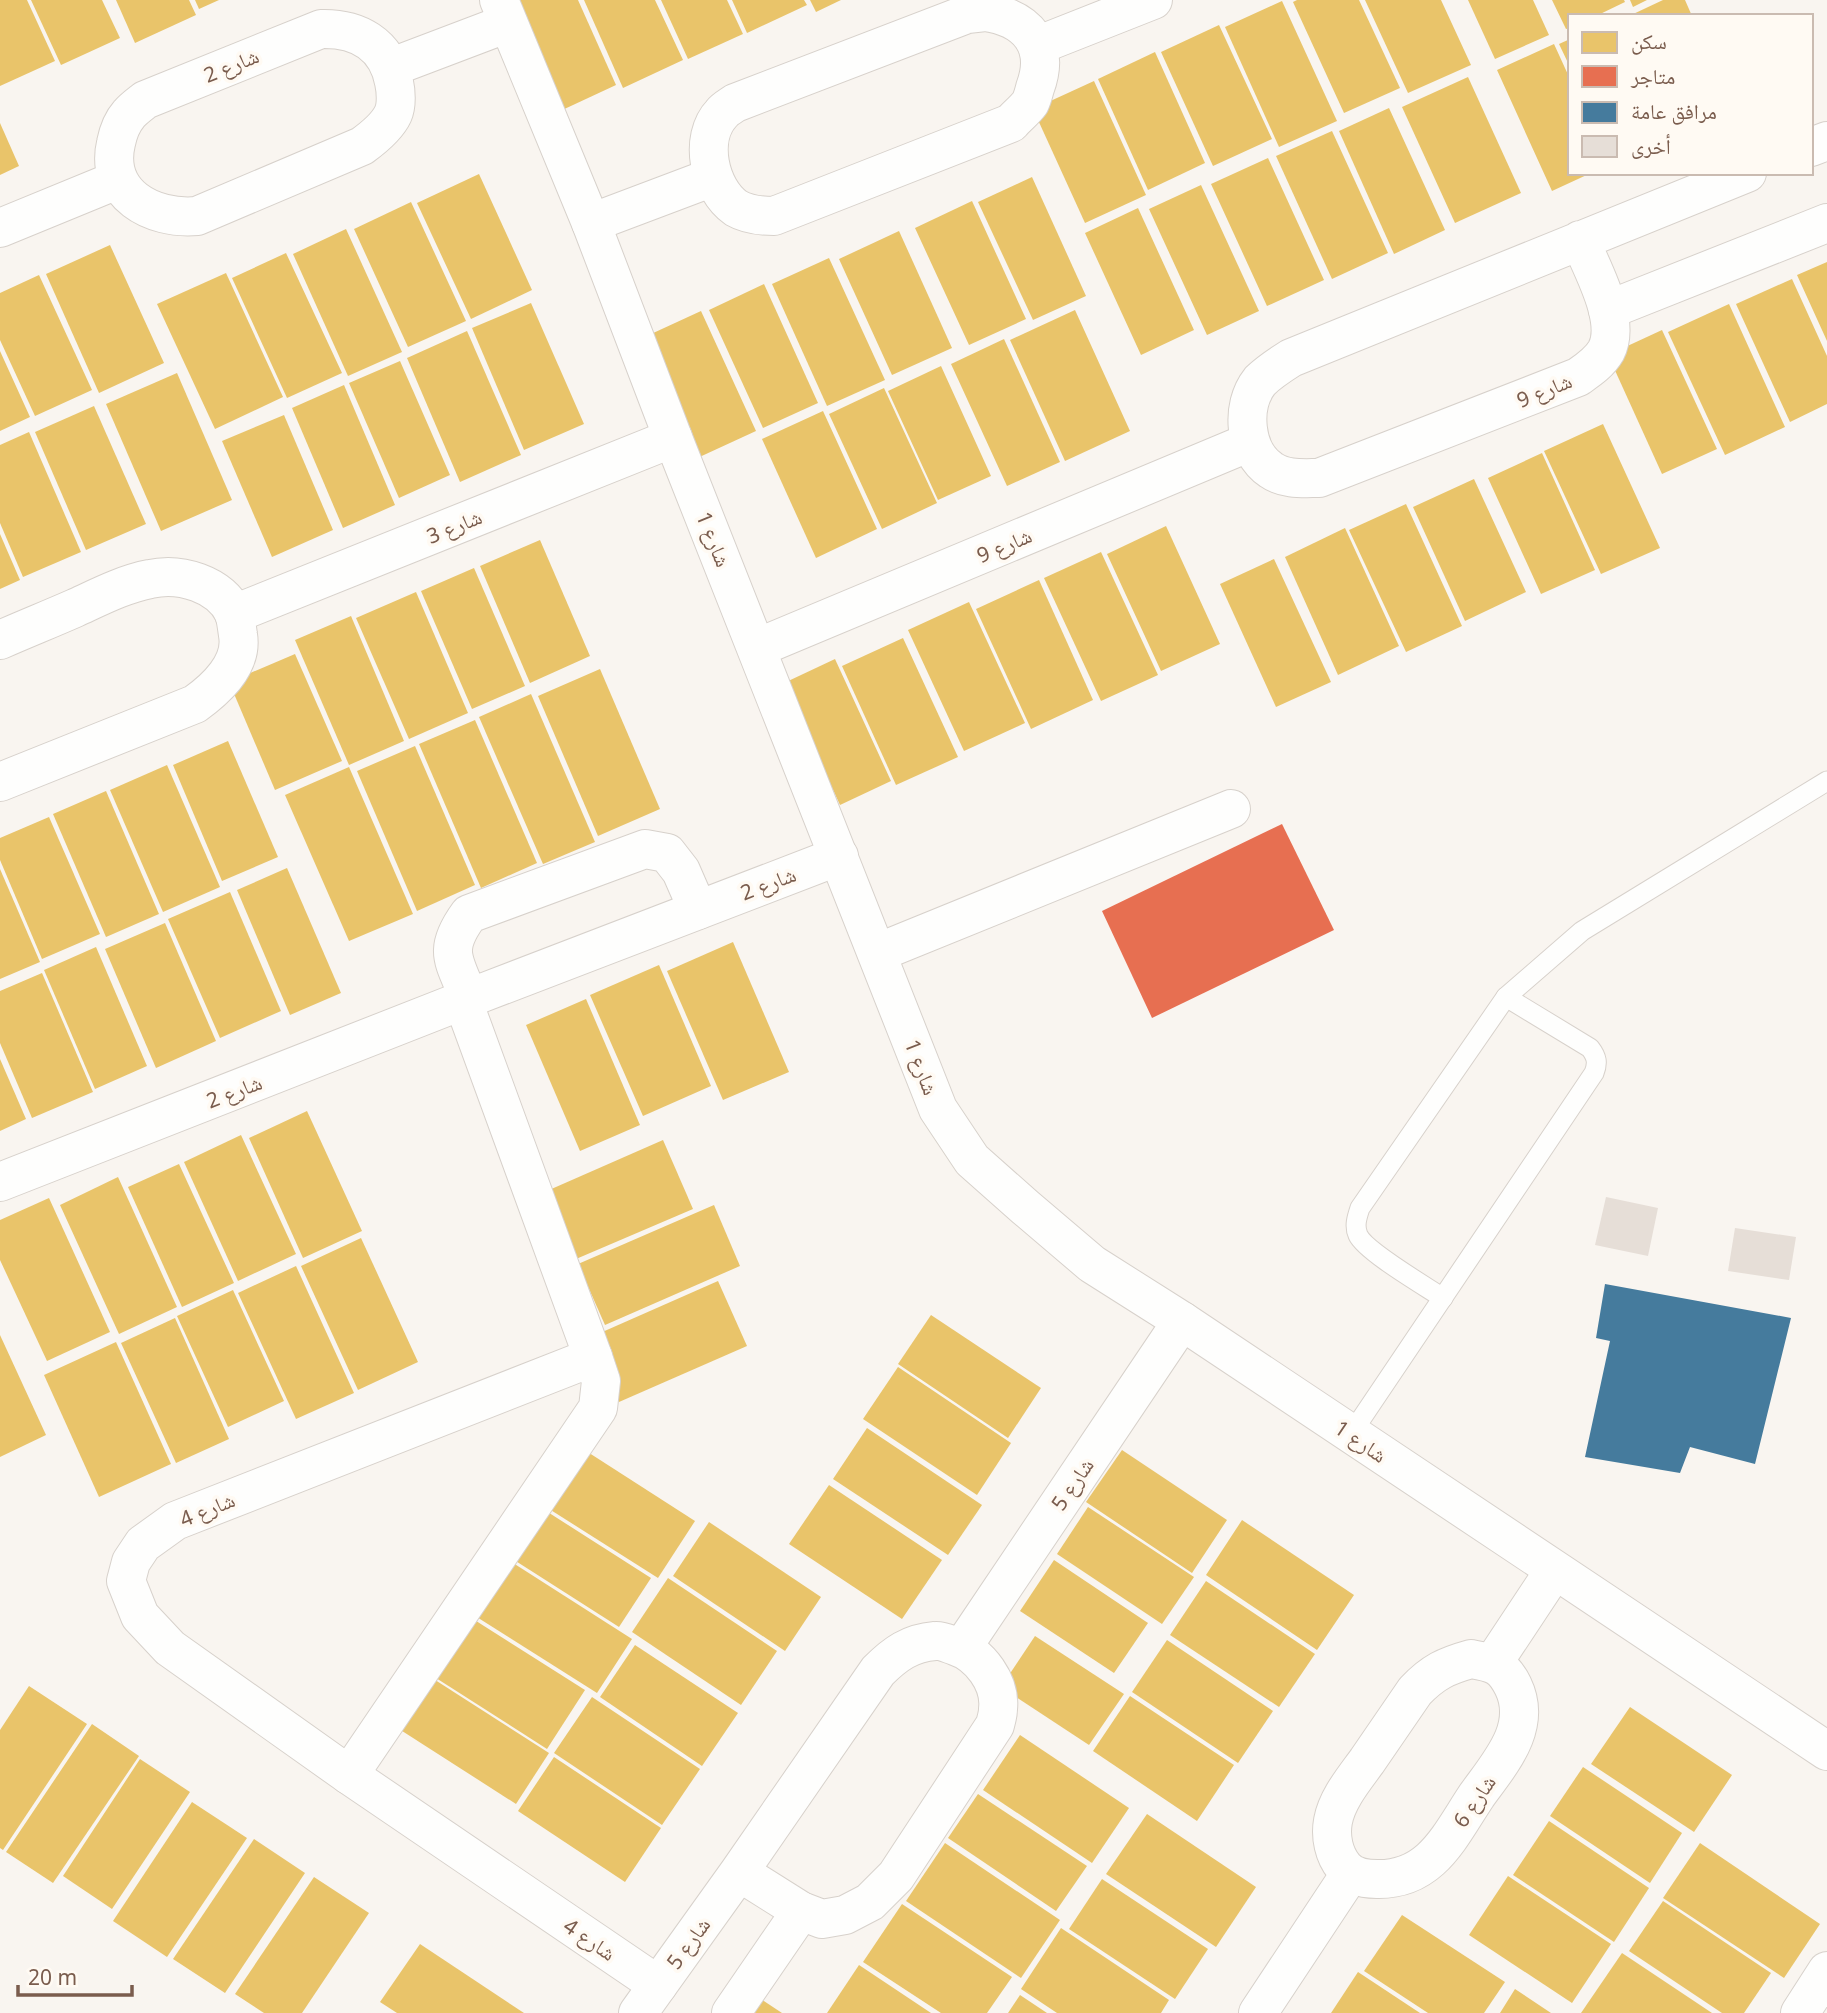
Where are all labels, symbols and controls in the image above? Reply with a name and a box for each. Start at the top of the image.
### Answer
legend [1568,14,1813,175]
text: سكن [1631,27,1667,55]
street label: شارع 2 [199,41,263,89]
text: متاجر [1630,62,1675,90]
text: مرافق عامة [1631,97,1717,125]
text: أخرى [1631,132,1671,160]
street label: شارع 9 [1512,366,1576,414]
street label: شارع 3 [422,502,486,550]
street label: شارع 1 [690,507,738,571]
street label: شارع 9 [972,521,1036,569]
street label: شارع 2 [736,860,800,906]
street label: شارع 1 [899,1035,945,1099]
street label: شارع 2 [202,1068,266,1114]
street label: شارع 1 [1329,1413,1393,1469]
street label: شارع 5 [1044,1452,1100,1516]
street label: شارع 4 [175,1485,239,1533]
street label: شارع 6 [1446,1769,1502,1833]
street label: شارع 4 [558,1911,622,1967]
street label: شارع 5 [660,1912,716,1974]
scale bar [18,1954,131,1998]
text: 20 m [28,1963,77,1991]

